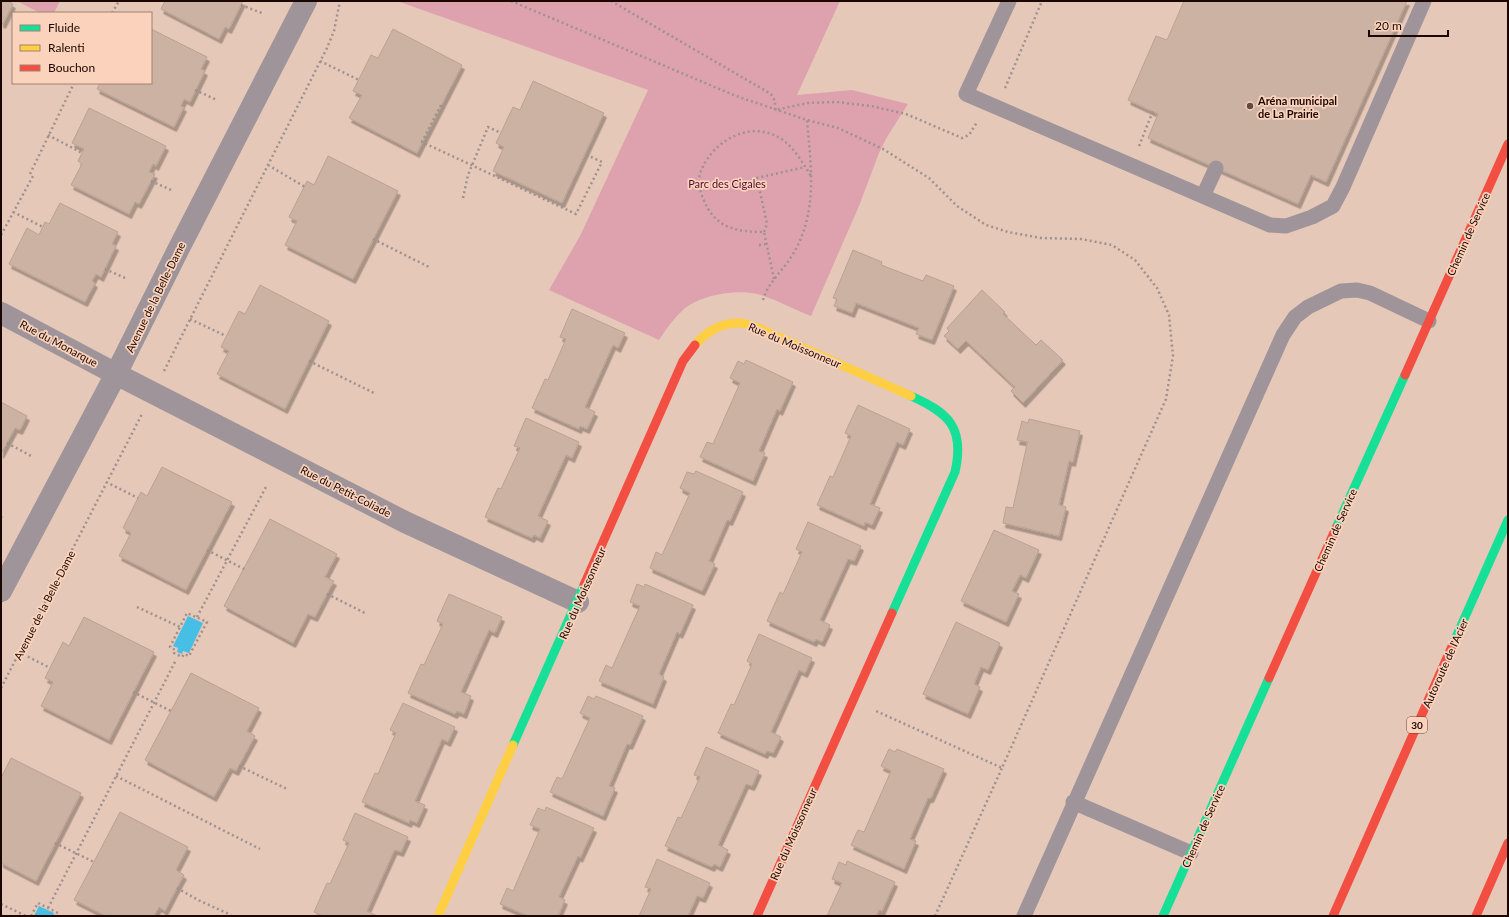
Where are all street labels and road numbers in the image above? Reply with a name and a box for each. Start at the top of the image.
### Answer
street label: Chemin de Service [1444,190,1492,278]
street label: Avenue de la Belle-Dame [123,239,188,354]
street label: Rue du Monarque [18,317,100,369]
street label: Rue du Moissonneur [747,320,843,370]
street label: Rue du Petit-Coliade [299,463,393,519]
street label: Chemin de Service [1311,486,1359,574]
street label: Rue du Moissonneur [556,545,608,641]
street label: Avenue de la Belle-Dame [11,548,77,662]
street label: Autoroute de l'Acier [1419,616,1471,710]
road number: 30 [1407,717,1427,733]
street label: Chemin de Service [1179,782,1227,870]
street label: Rue du Moissonneur [767,786,819,882]

